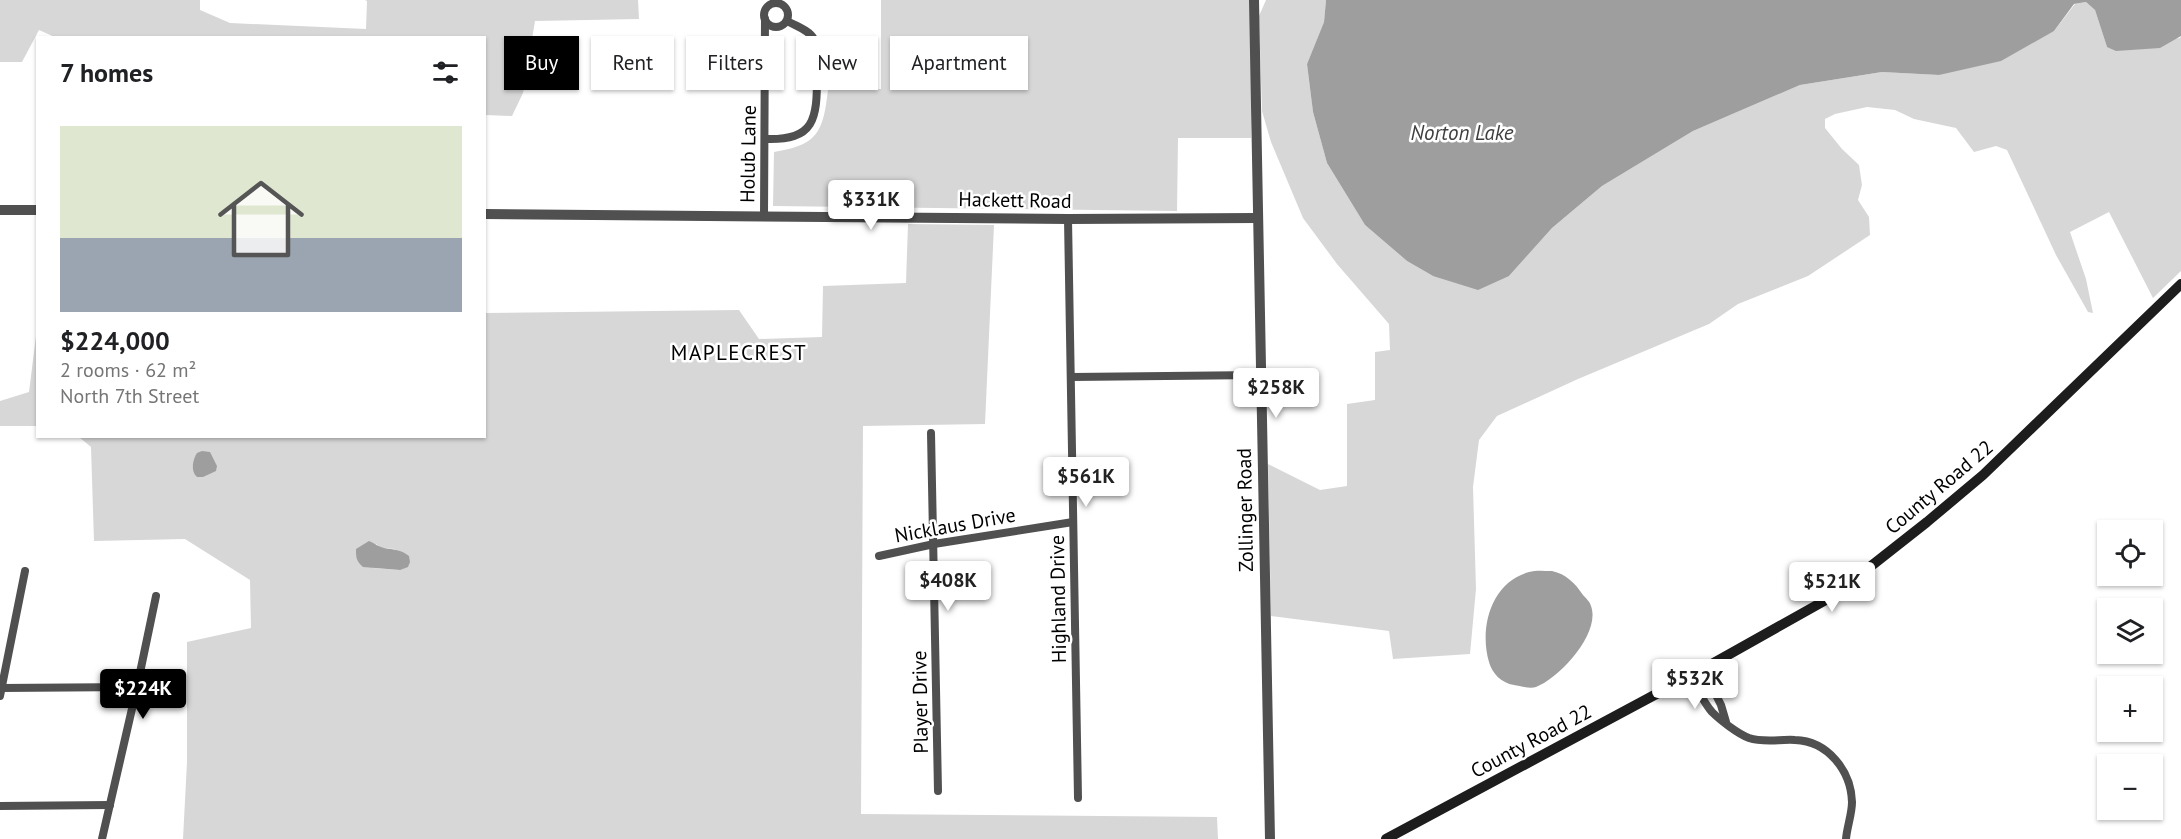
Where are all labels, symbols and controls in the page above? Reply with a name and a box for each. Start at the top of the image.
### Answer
chip: Buy [504,36,579,90]
chip: Rent [591,36,674,90]
chip: Filters [686,36,784,90]
chip: New [796,36,878,90]
chip: Apartment [890,36,1028,90]
text: 7 homes [60,56,153,89]
icon: filters [429,56,462,89]
street label: Holub Lane [734,105,762,203]
water label: Norton Lake [1411,119,1514,146]
icon: home [207,165,315,273]
pin: $331K [829,180,913,231]
text: $331K [842,186,900,212]
street label: Hackett Road [958,186,1072,214]
text: $224,000 [60,324,170,357]
district label: MAPLECREST [671,339,807,366]
text: 2 rooms · 62 m² [60,357,196,383]
pin: $258K [1234,368,1318,419]
text: $258K [1247,374,1305,400]
text: North 7th Street [60,383,199,409]
street label: County Road 22 [1880,434,1998,540]
street label: Zollinger Road [1231,448,1259,572]
pin: $561K [1044,457,1128,508]
text: $561K [1057,463,1115,489]
street label: Nicklaus Drive [892,502,1018,548]
map controls [2097,520,2163,820]
button: locate [2097,520,2163,586]
street label: Highland Drive [1044,535,1072,663]
pin: $408K [906,561,990,612]
pin: $521K [1790,562,1874,613]
text: $408K [919,567,977,593]
text: $521K [1803,568,1861,594]
button: layers [2097,598,2163,664]
street label: Player Drive [906,650,934,754]
pin: $532K [1653,659,1737,710]
text: $532K [1666,665,1724,691]
pin: $224K [101,669,185,720]
text: $224K [114,675,172,701]
button: + [2097,676,2163,742]
street label: County Road 22 [1466,698,1596,784]
button: − [2097,754,2163,820]

